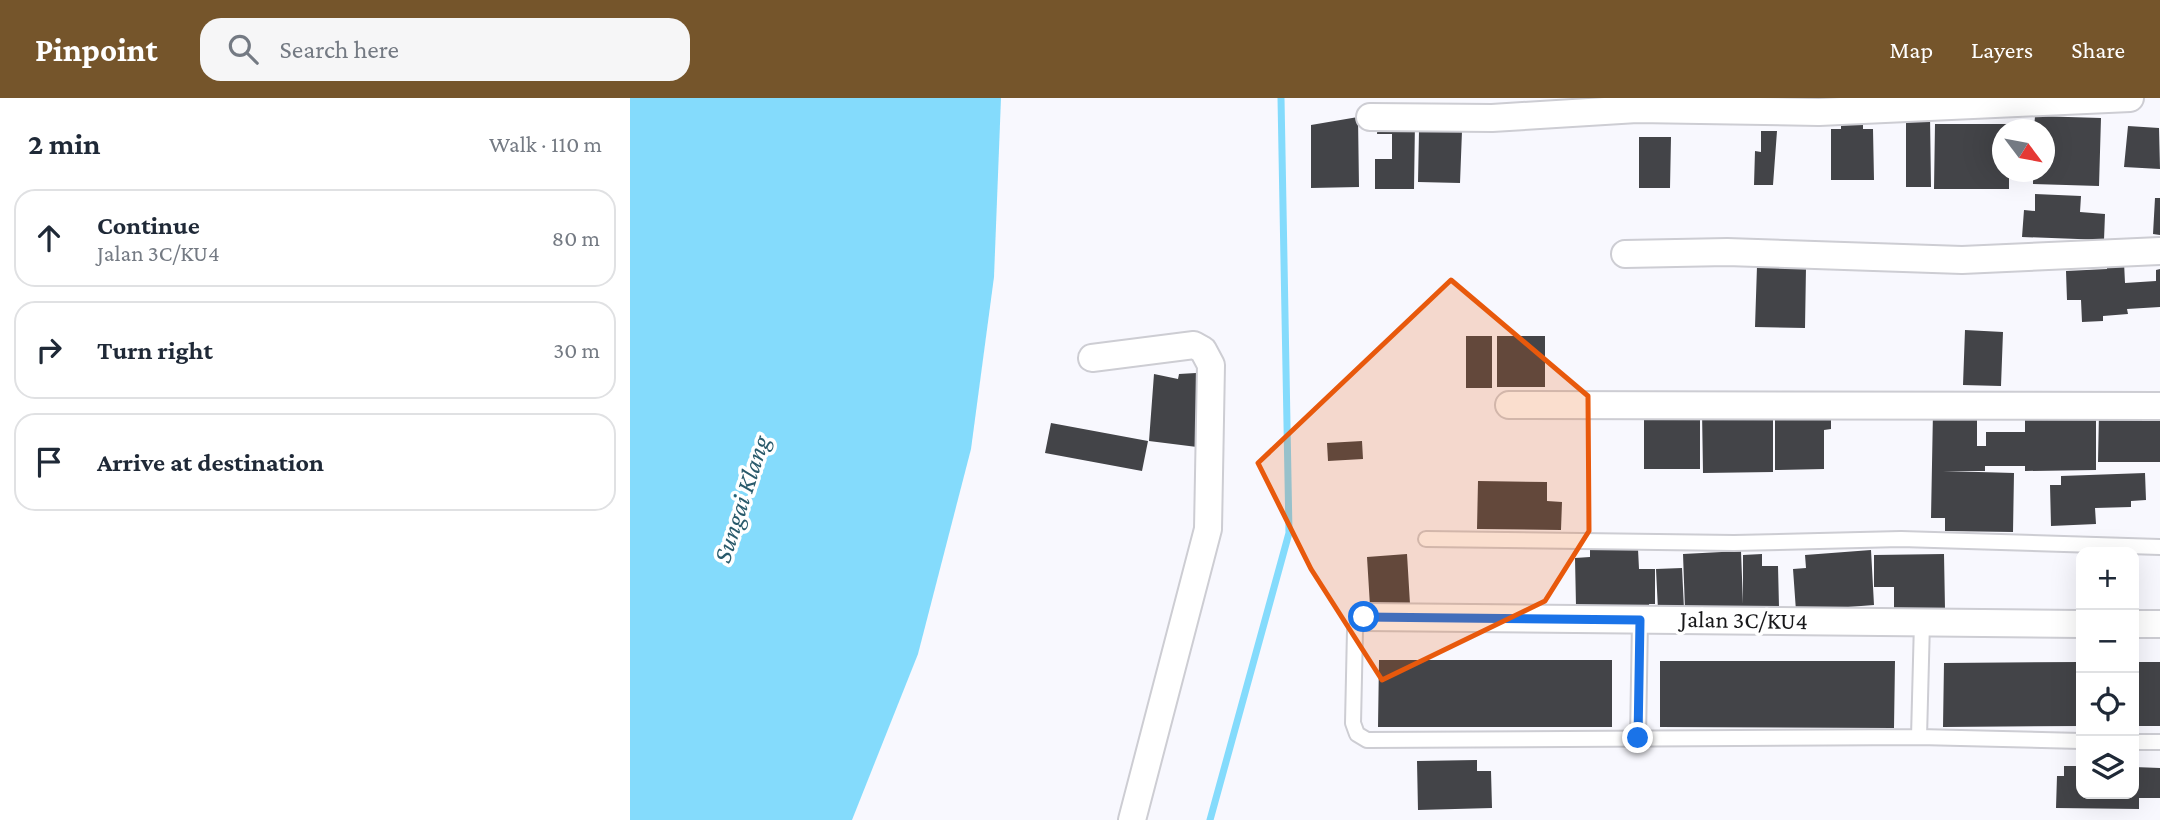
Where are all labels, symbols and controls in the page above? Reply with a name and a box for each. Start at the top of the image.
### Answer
search box [200,18,690,81]
icon: search [224,30,262,68]
text: Pinpoint [35,31,158,68]
text: Search here [280,35,399,64]
text: Map [1889,36,1933,63]
text: Layers [1971,36,2033,63]
text: Share [2071,36,2125,63]
north arrow [1992,119,2055,182]
text: 2 min [28,127,100,160]
text: Walk · 110 m [489,131,602,157]
text: Continue [97,211,200,240]
icon: ahead [30,219,68,257]
text: 80 m [552,225,600,251]
text: Jalan 3C/KU4 [97,240,220,266]
icon: right [30,331,68,369]
text: Turn right [97,336,213,365]
text: 30 m [553,337,600,363]
water label: Sungai Klang [707,431,776,566]
icon: arrive [30,443,68,481]
text: Arrive at destination [97,448,324,477]
map controls [2076,547,2139,799]
button: + [2076,547,2139,610]
route start [1348,601,1379,632]
street label: Jalan 3C/KU4 [1678,605,1808,634]
button: − [2076,610,2139,673]
button: locate [2076,673,2139,736]
route end [1622,722,1653,753]
button: layers [2076,736,2139,799]

